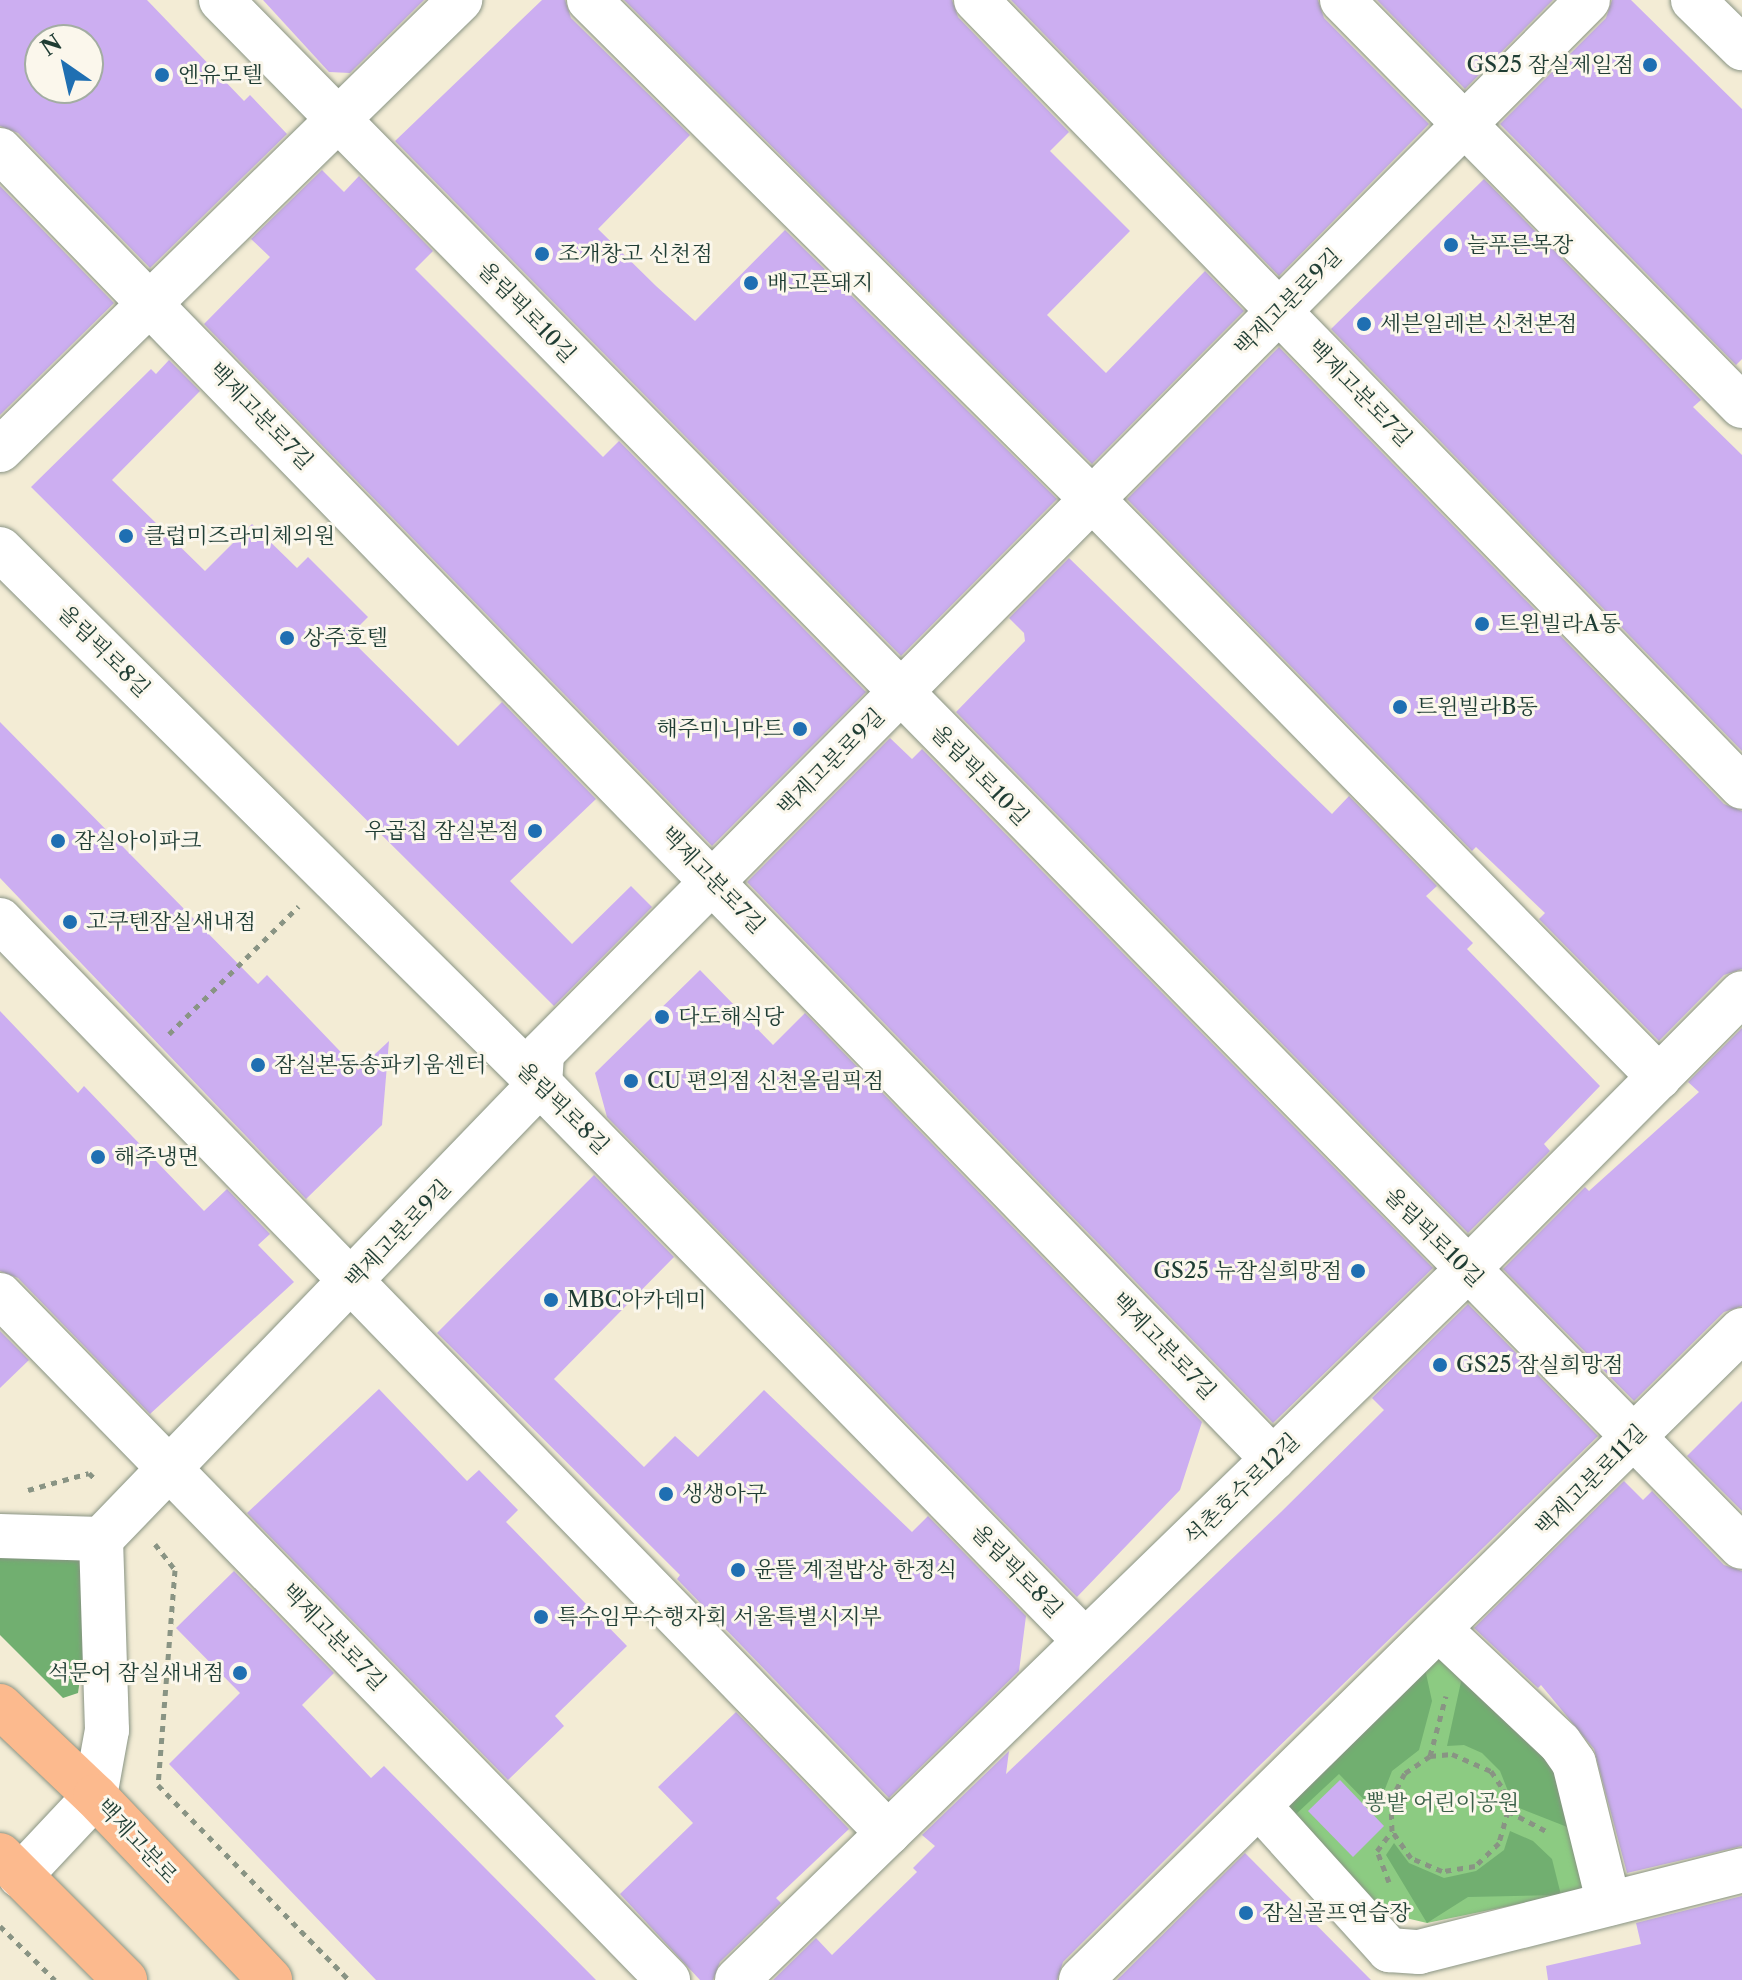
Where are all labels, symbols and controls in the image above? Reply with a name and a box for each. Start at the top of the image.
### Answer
north arrow [24,24,104,104]
text: N [36,29,67,62]
place label: GS25 잠실제일점 [1466,52,1634,78]
marker: GS25 잠실제일점 [1641,56,1659,74]
place label: 엔유모텔 [178,62,263,88]
marker: 엔유모텔 [153,66,171,84]
place label: 늘푸른목장 [1467,232,1573,258]
marker: 늘푸른목장 [1442,236,1460,254]
place label: 조개창고 신천점 [558,241,713,267]
street label: 백제고분로9길 [1229,243,1347,361]
marker: 조개창고 신천점 [533,245,551,263]
street label: 올림픽로10길 [473,256,581,368]
place label: 배고픈돼지 [767,270,873,296]
marker: 배고픈돼지 [742,274,760,292]
place label: 세븐일레븐 신천본점 [1380,311,1577,337]
marker: 세븐일레븐 신천본점 [1355,315,1373,333]
street label: 백제고분로7길 [1302,334,1418,452]
street label: 백제고분로7길 [203,357,319,475]
place label: 클럽미즈라미체의원 [144,523,335,549]
marker: 클럽미즈라미체의원 [115,525,137,547]
street label: 올림픽로8길 [52,599,156,703]
place label: 트윈빌라A동 [1498,611,1621,637]
marker: 트윈빌라A동 [1473,615,1491,633]
place label: 상주호텔 [303,625,388,651]
marker: 상주호텔 [278,629,296,647]
place label: 트윈빌라B동 [1416,694,1538,720]
marker: 트윈빌라B동 [1391,698,1409,716]
street label: 백제고분로9길 [772,703,890,821]
place label: 해주미니마트 [656,716,784,742]
street label: 올림픽로10길 [926,719,1034,831]
marker: 해주미니마트 [791,720,809,738]
place label: 우곱집 잠실본점 [364,818,519,844]
street label: 백제고분로7길 [655,821,771,939]
marker: 우곱집 잠실본점 [526,822,544,840]
place label: 잠실아이파크 [74,828,202,854]
marker: 잠실아이파크 [49,832,67,850]
place label: 고쿠텐잠실새내점 [86,909,256,935]
marker: 고쿠텐잠실새내점 [61,913,79,931]
place label: 다도해식당 [678,1004,784,1030]
marker: 다도해식당 [653,1008,671,1026]
place label: 잠실본동송파키움센터 [274,1052,487,1078]
marker: 잠실본동송파키움센터 [249,1056,267,1074]
street label: 올림픽로8길 [511,1056,615,1160]
place label: CU 편의점 신천올림픽점 [647,1068,884,1094]
marker: CU 편의점 신천올림픽점 [622,1072,640,1090]
place label: 해주냉면 [114,1144,199,1170]
marker: 해주냉면 [89,1148,107,1166]
street label: 백제고분로9길 [340,1174,456,1294]
street label: 올림픽로10길 [1379,1182,1489,1292]
place label: GS25 뉴잠실희망점 [1153,1258,1342,1284]
marker: GS25 뉴잠실희망점 [1349,1262,1367,1280]
place label: MBC아카데미 [567,1287,707,1313]
street label: 백제고분로7길 [1106,1287,1222,1405]
marker: MBC아카데미 [542,1291,560,1309]
place label: GS25 잠실희망점 [1456,1352,1624,1378]
marker: GS25 잠실희망점 [1431,1356,1449,1374]
street label: 백제고분로11길 [1530,1419,1652,1541]
street label: 석촌호수로12길 [1179,1428,1305,1550]
place label: 생생아구 [682,1481,767,1507]
marker: 생생아구 [657,1485,675,1503]
street label: 올림픽로8길 [966,1519,1068,1623]
place label: 윤뜰 계절밥상 한정식 [754,1557,957,1583]
marker: 윤뜰 계절밥상 한정식 [729,1561,747,1579]
street label: 백제고분로7길 [276,1578,392,1696]
place label: 특수임무수행자회 서울특별시지부 [557,1604,882,1630]
marker: 특수임무수행자회 서울특별시지부 [532,1608,550,1626]
place label: 석문어 잠실새내점 [48,1660,224,1686]
marker: 석문어 잠실새내점 [231,1664,249,1682]
park label: 뽕밭 어린이공원 [1365,1790,1519,1816]
street label: 백제고분로 [91,1793,183,1889]
place label: 잠실골프연습장 [1262,1900,1411,1926]
marker: 잠실골프연습장 [1237,1904,1255,1922]

